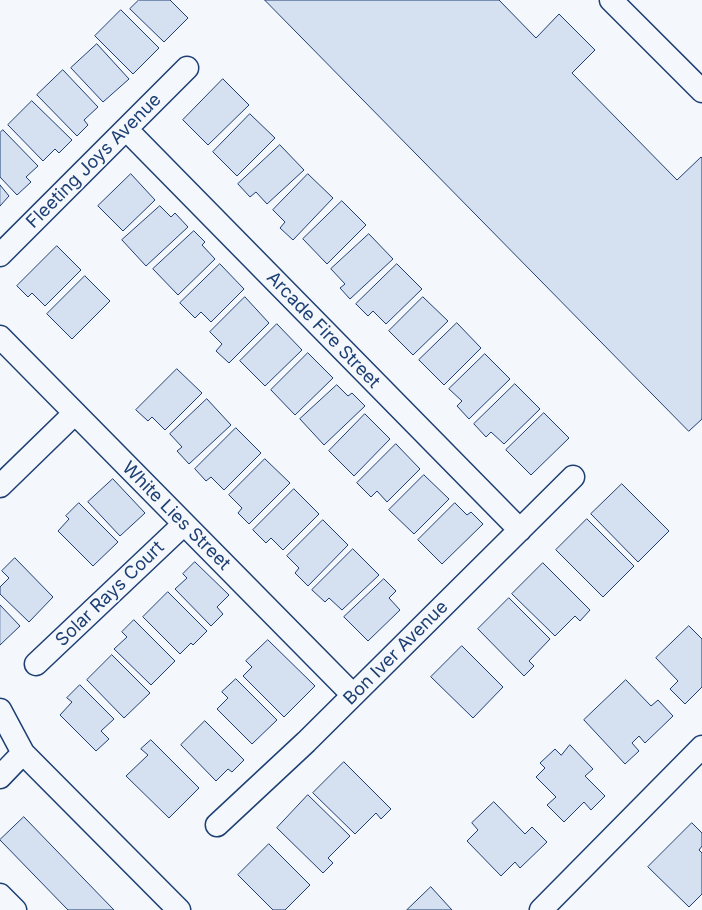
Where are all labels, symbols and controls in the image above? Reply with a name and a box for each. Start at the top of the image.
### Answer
street label: Fleeting Joys Avenue [22,89,166,233]
street label: Arcade Fire Street [262,267,384,393]
street label: White Lies Street [117,457,235,575]
street label: Solar Rays Court [51,537,169,651]
street label: Bon Iver Avenue [339,596,453,710]

